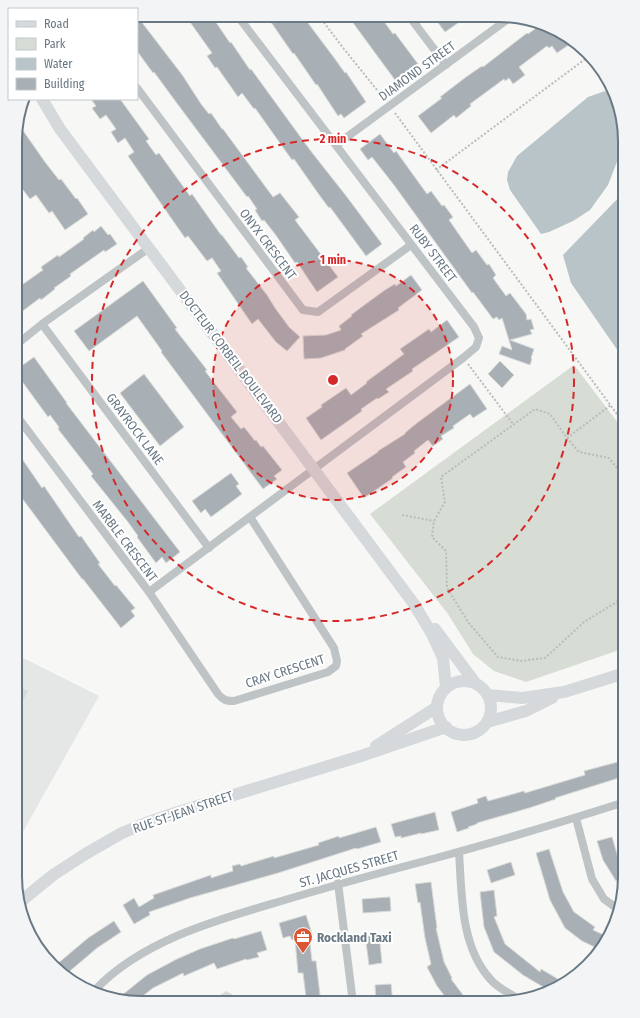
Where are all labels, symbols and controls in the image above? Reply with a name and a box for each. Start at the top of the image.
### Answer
legend [8,8,138,100]
text: Road [44,17,69,31]
text: Park [44,37,66,51]
street label: DIAMOND STREET [376,38,458,104]
text: Water [44,57,73,71]
text: Building [44,77,85,91]
text: 2 min [319,132,346,146]
street label: ONYX CRESCENT [237,206,299,282]
street label: RUBY STREET [406,221,460,285]
text: 1 min [320,253,346,267]
street label: DOCTEUR CORBEIL BOULEVARD [176,288,286,426]
centre of rings [326,373,340,387]
street label: GRAYROCK LANE [103,390,167,468]
street label: MARBLE CRESCENT [90,497,160,585]
street label: CRAY CRESCENT [244,651,326,691]
street label: RUE ST-JEAN STREET [131,788,235,836]
street label: ST. JACQUES STREET [298,848,400,890]
office icon: Rockland Taxi [292,926,314,954]
place label: Rockland Taxi [317,930,392,945]

